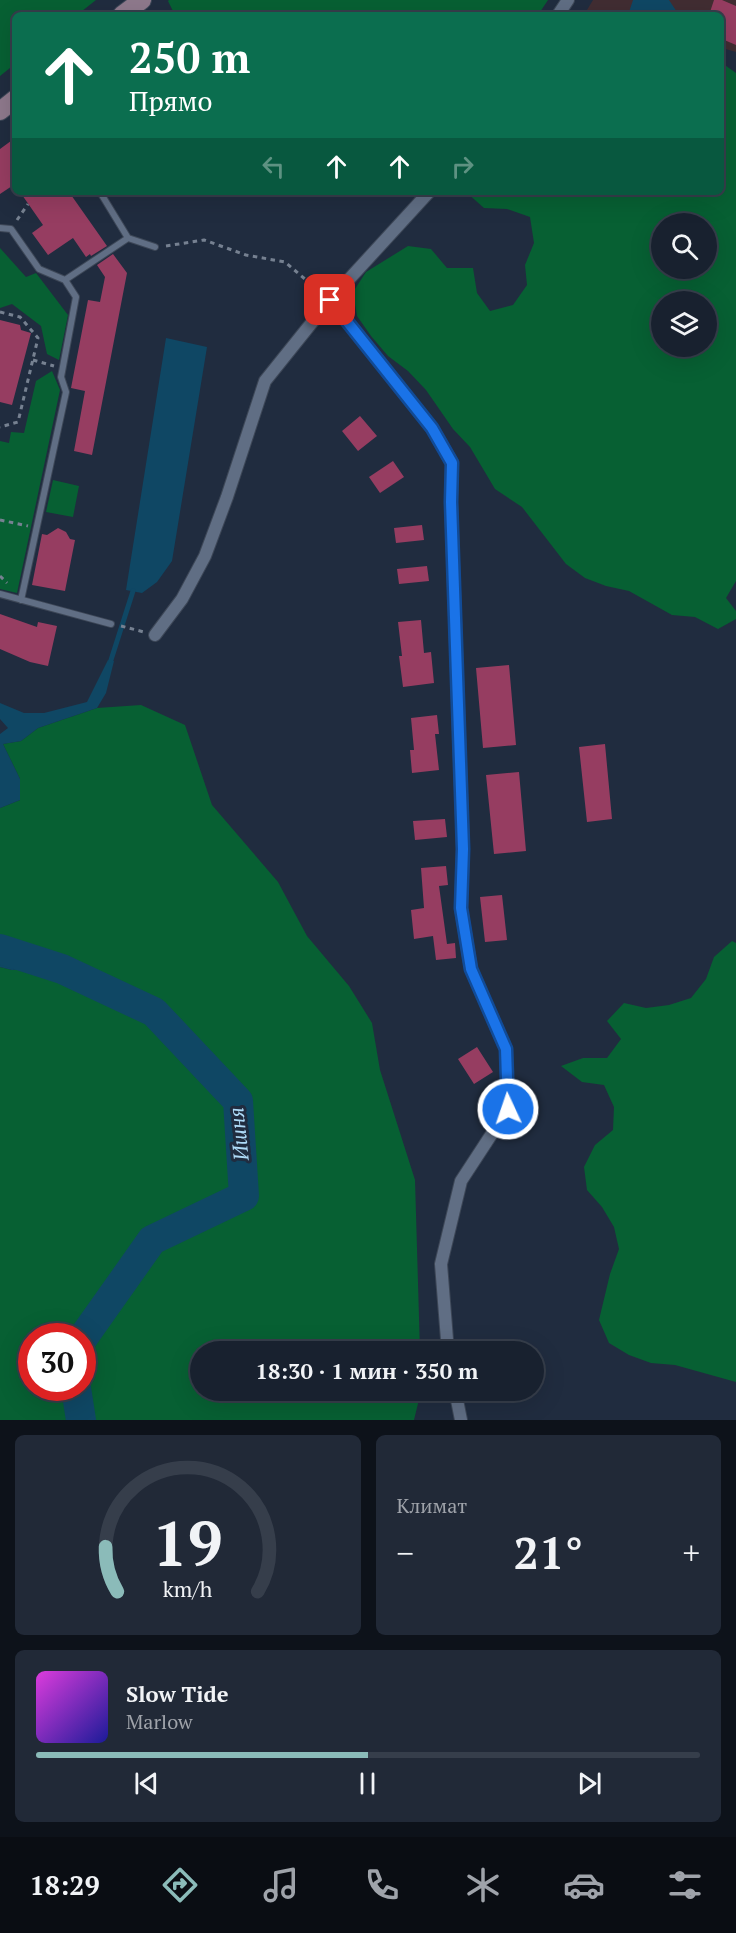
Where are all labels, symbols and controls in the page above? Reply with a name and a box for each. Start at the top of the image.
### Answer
text: 250 m [129,29,250,85]
icon: ahead [30,36,108,114]
text: Прямо [129,83,213,119]
icon: left [257,150,290,183]
icon: ahead [320,150,353,183]
icon: ahead [383,150,416,183]
icon: right [446,150,479,183]
map controls [651,213,717,357]
button: search [651,213,717,279]
pin [304,274,355,325]
icon: arrive [313,283,346,316]
button: layers [651,291,717,357]
position arrow [476,1077,540,1141]
water label: Ишня [221,1106,255,1163]
speed limit sign: 30 [18,1323,96,1401]
text: 18:30 · 1 мин · 350 m [256,1356,478,1385]
text: Климат [397,1492,467,1519]
text: 19 [152,1501,223,1584]
text: 21° [514,1522,583,1582]
text: − [397,1531,414,1574]
text: + [682,1531,700,1574]
text: km/h [163,1575,213,1603]
text: Slow Tide [126,1679,229,1708]
text: Marlow [126,1708,193,1735]
icon: previous [130,1767,163,1800]
icon: pause [351,1767,384,1800]
icon: next [573,1767,606,1800]
icon: directions [159,1864,201,1906]
icon: music [260,1864,302,1906]
icon: phone [361,1864,403,1906]
icon: climate [462,1864,504,1906]
icon: car [563,1864,605,1906]
icon: filters [664,1864,706,1906]
text: 18:29 [30,1867,100,1903]

